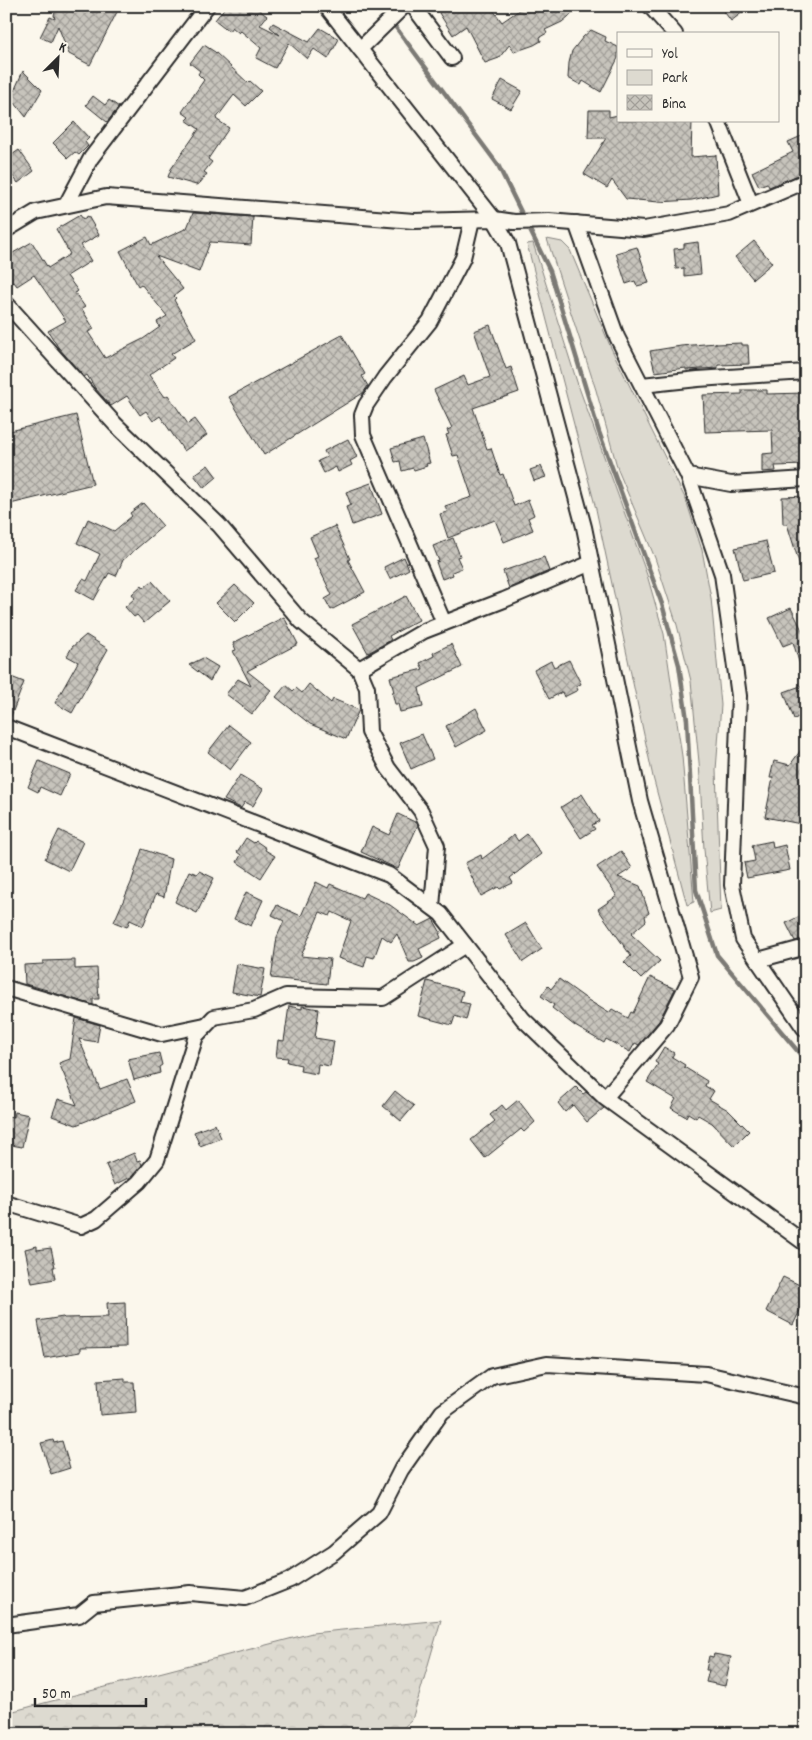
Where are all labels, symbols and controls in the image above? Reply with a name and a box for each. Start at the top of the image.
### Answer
north arrow [32,32,82,82]
legend [617,32,780,122]
text: K [55,38,70,59]
text: Yol [662,44,678,66]
text: Park [662,68,688,90]
text: Bina [662,94,687,116]
scale bar [35,1675,146,1707]
text: 50 m [42,1684,71,1706]

